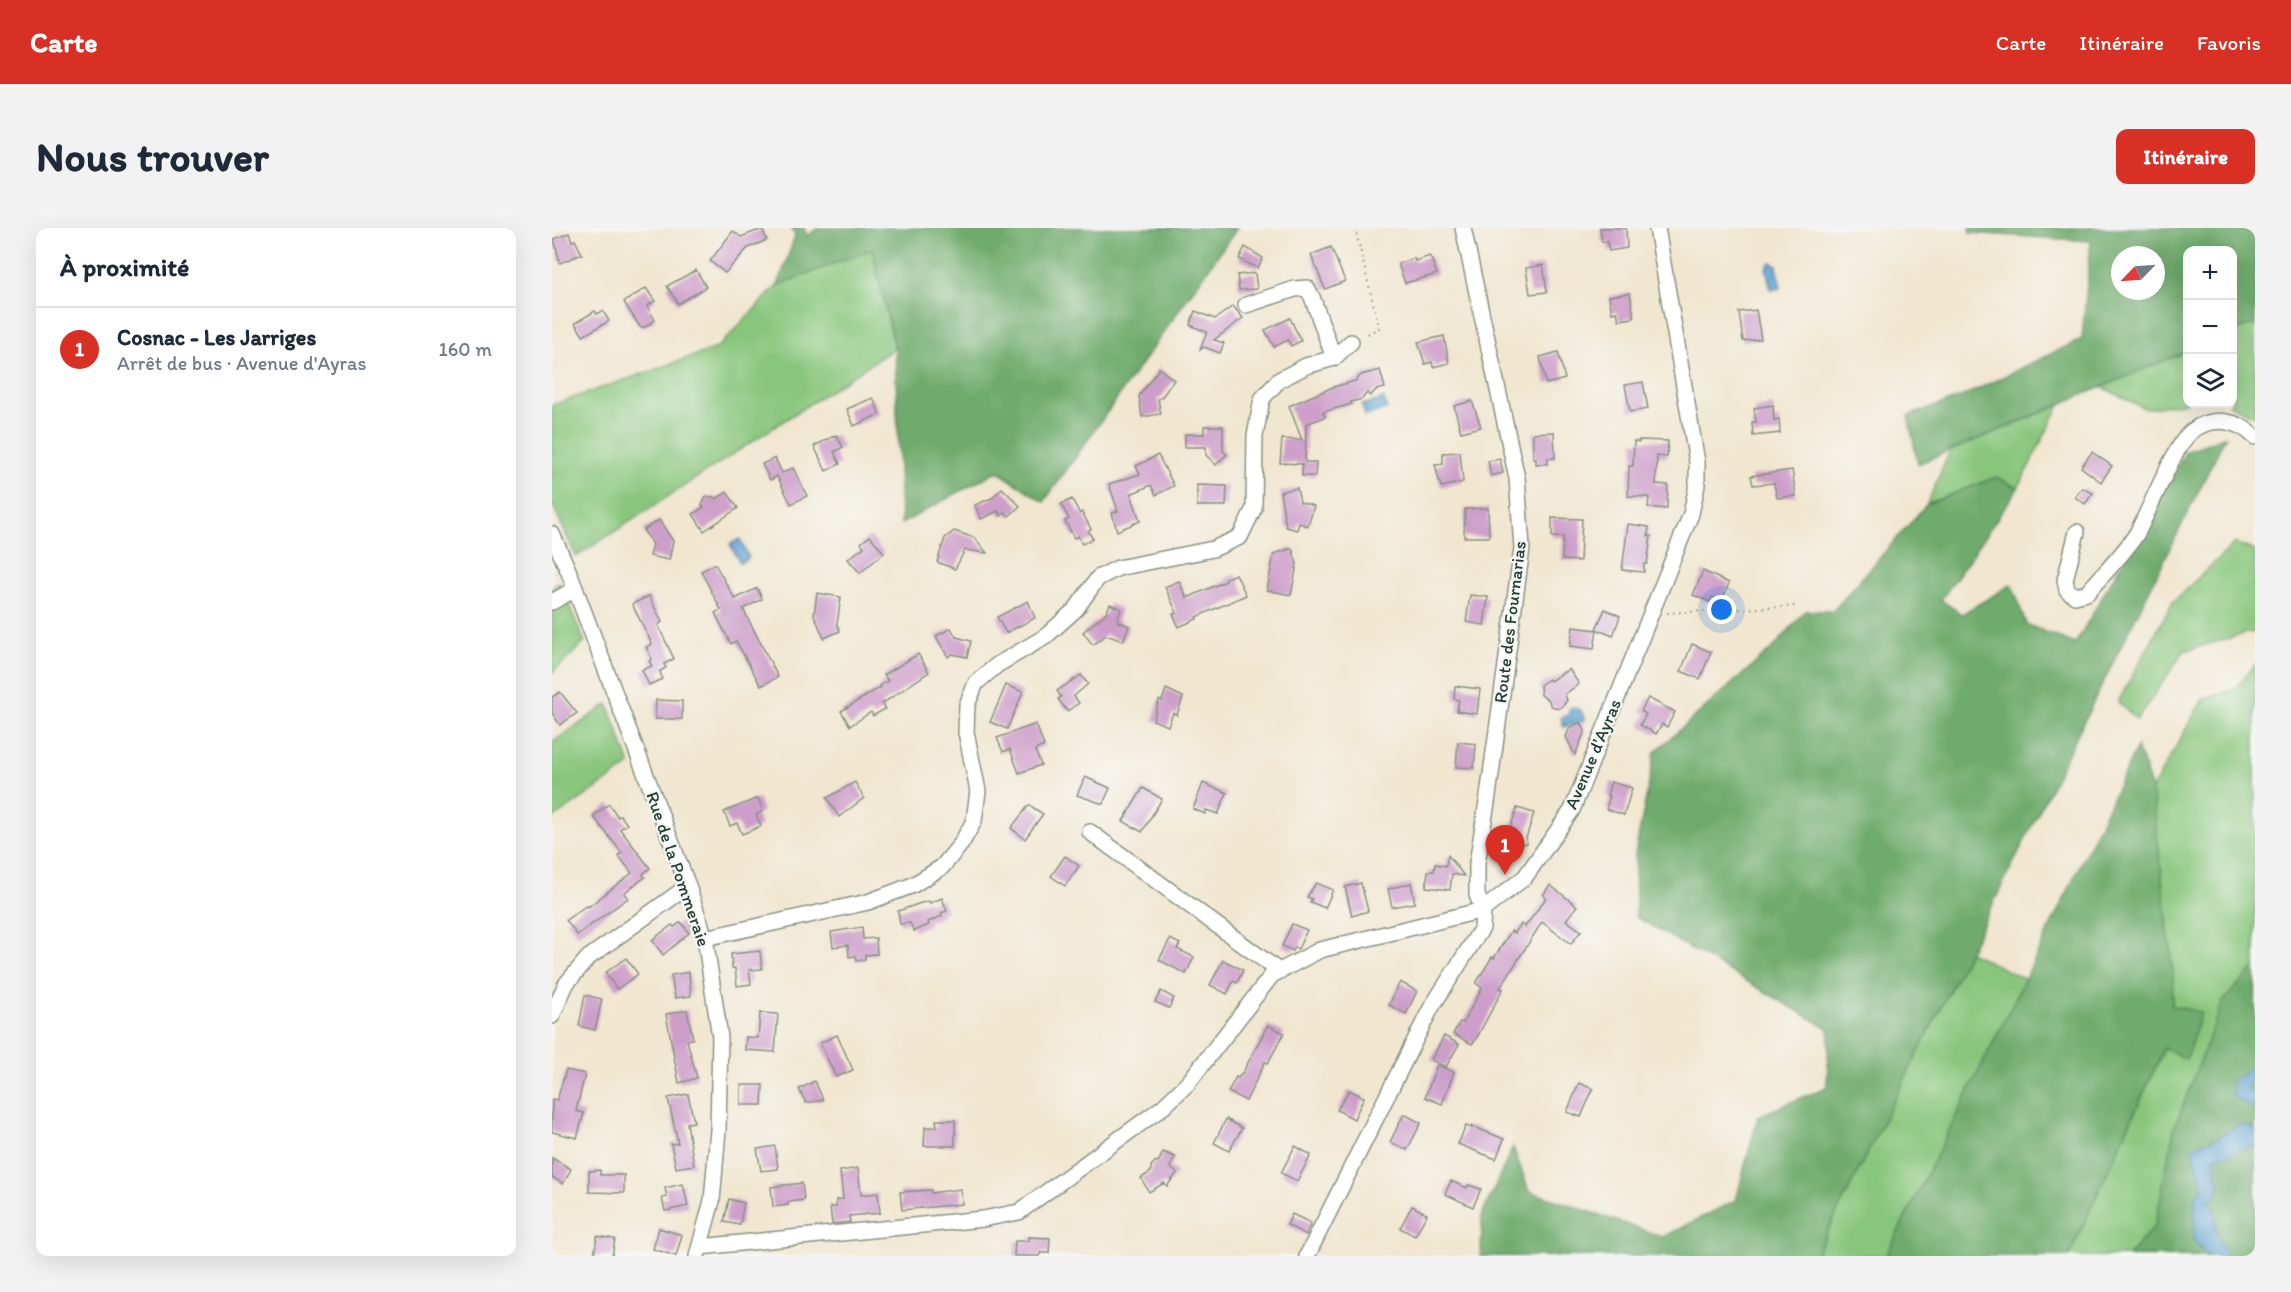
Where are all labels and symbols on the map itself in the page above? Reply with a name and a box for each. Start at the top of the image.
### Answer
north arrow [2111,246,2165,300]
street label: Route des Fournarias [1489,540,1531,704]
your location [1707,595,1736,624]
street label: Avenue d'Ayras [1560,696,1626,812]
street label: Rue de la Pommeraie [641,789,715,949]
pin: 1 [1486,826,1524,875]

